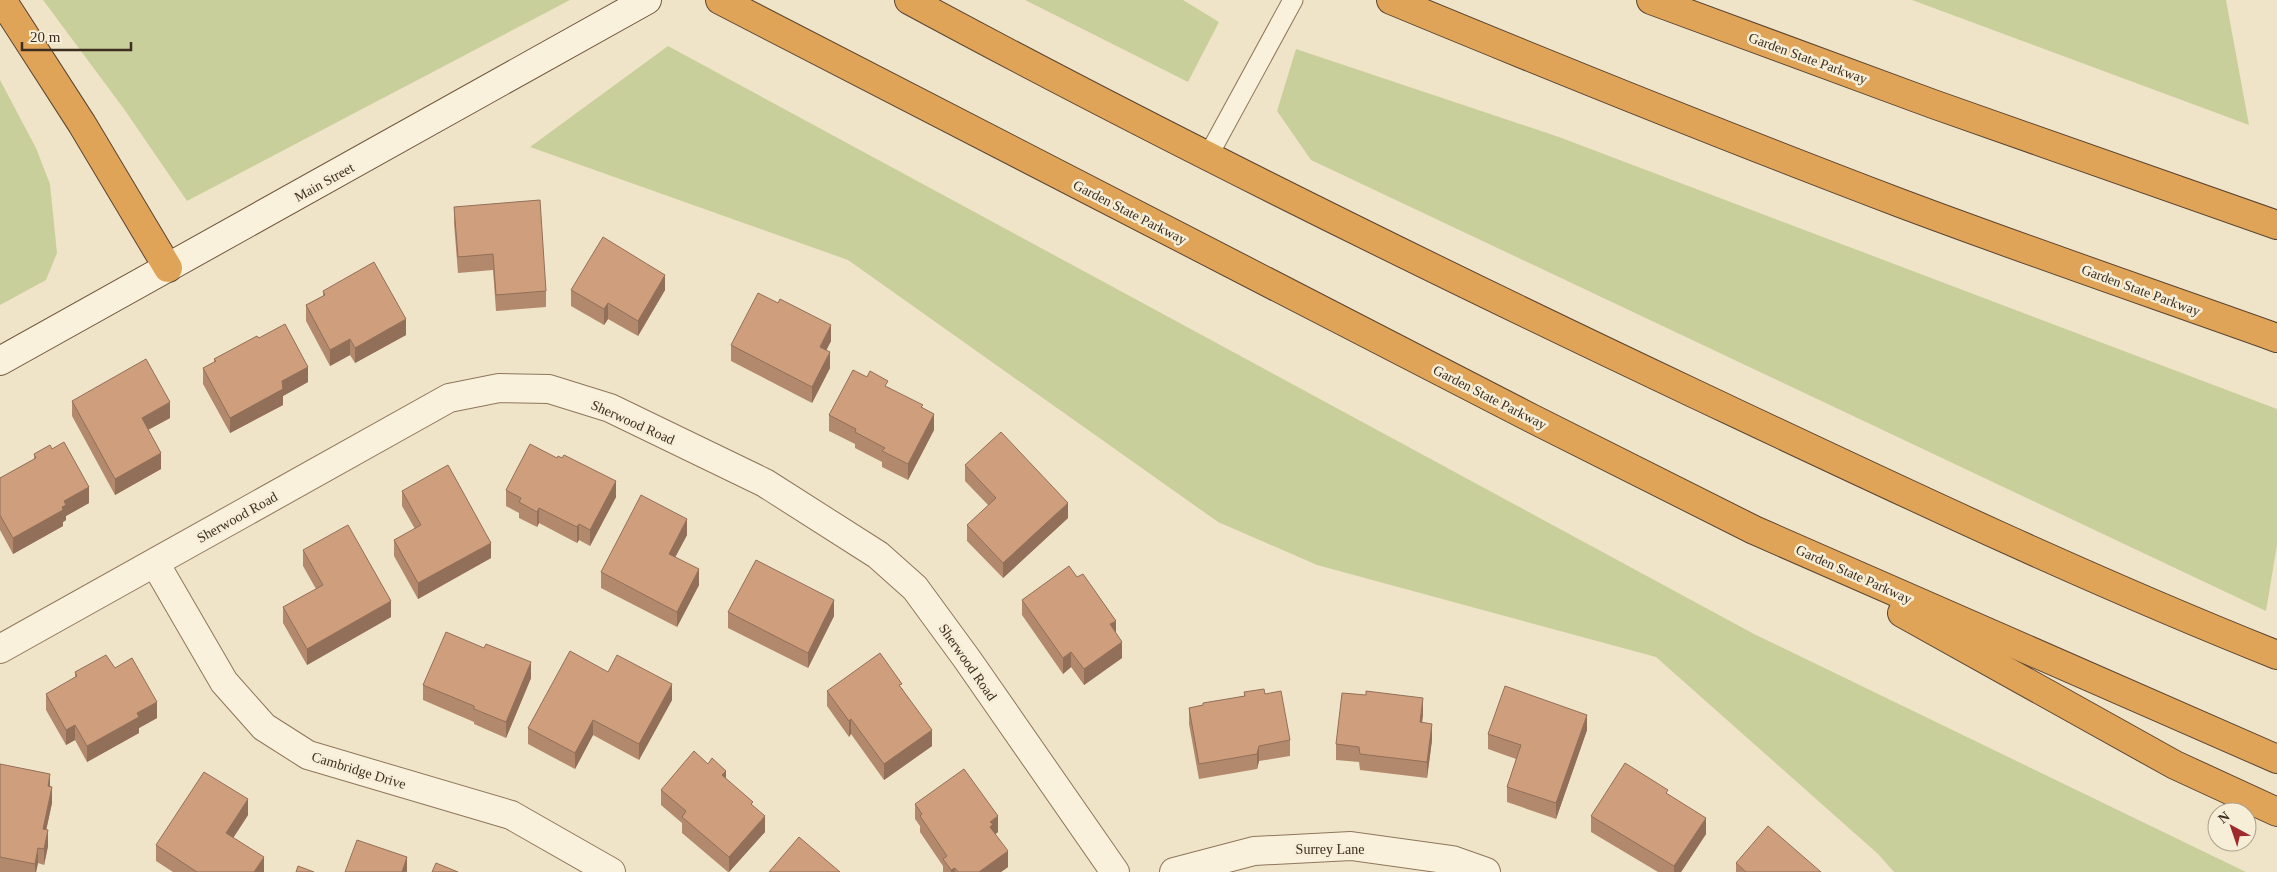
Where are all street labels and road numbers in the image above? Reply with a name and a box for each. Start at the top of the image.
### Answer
street label: Garden State Parkway [1746,30,1869,87]
street label: Main Street [292,160,357,205]
street label: Garden State Parkway [1071,177,1189,248]
street label: Garden State Parkway [2079,262,2202,319]
street label: Garden State Parkway [1431,362,1549,433]
street label: Sherwood Road [589,397,677,448]
street label: Sherwood Road [194,489,280,546]
street label: Garden State Parkway [1794,542,1914,607]
street label: Sherwood Road [936,621,999,703]
street label: Cambridge Drive [310,749,408,792]
street label: Surrey Lane [1296,842,1364,857]

